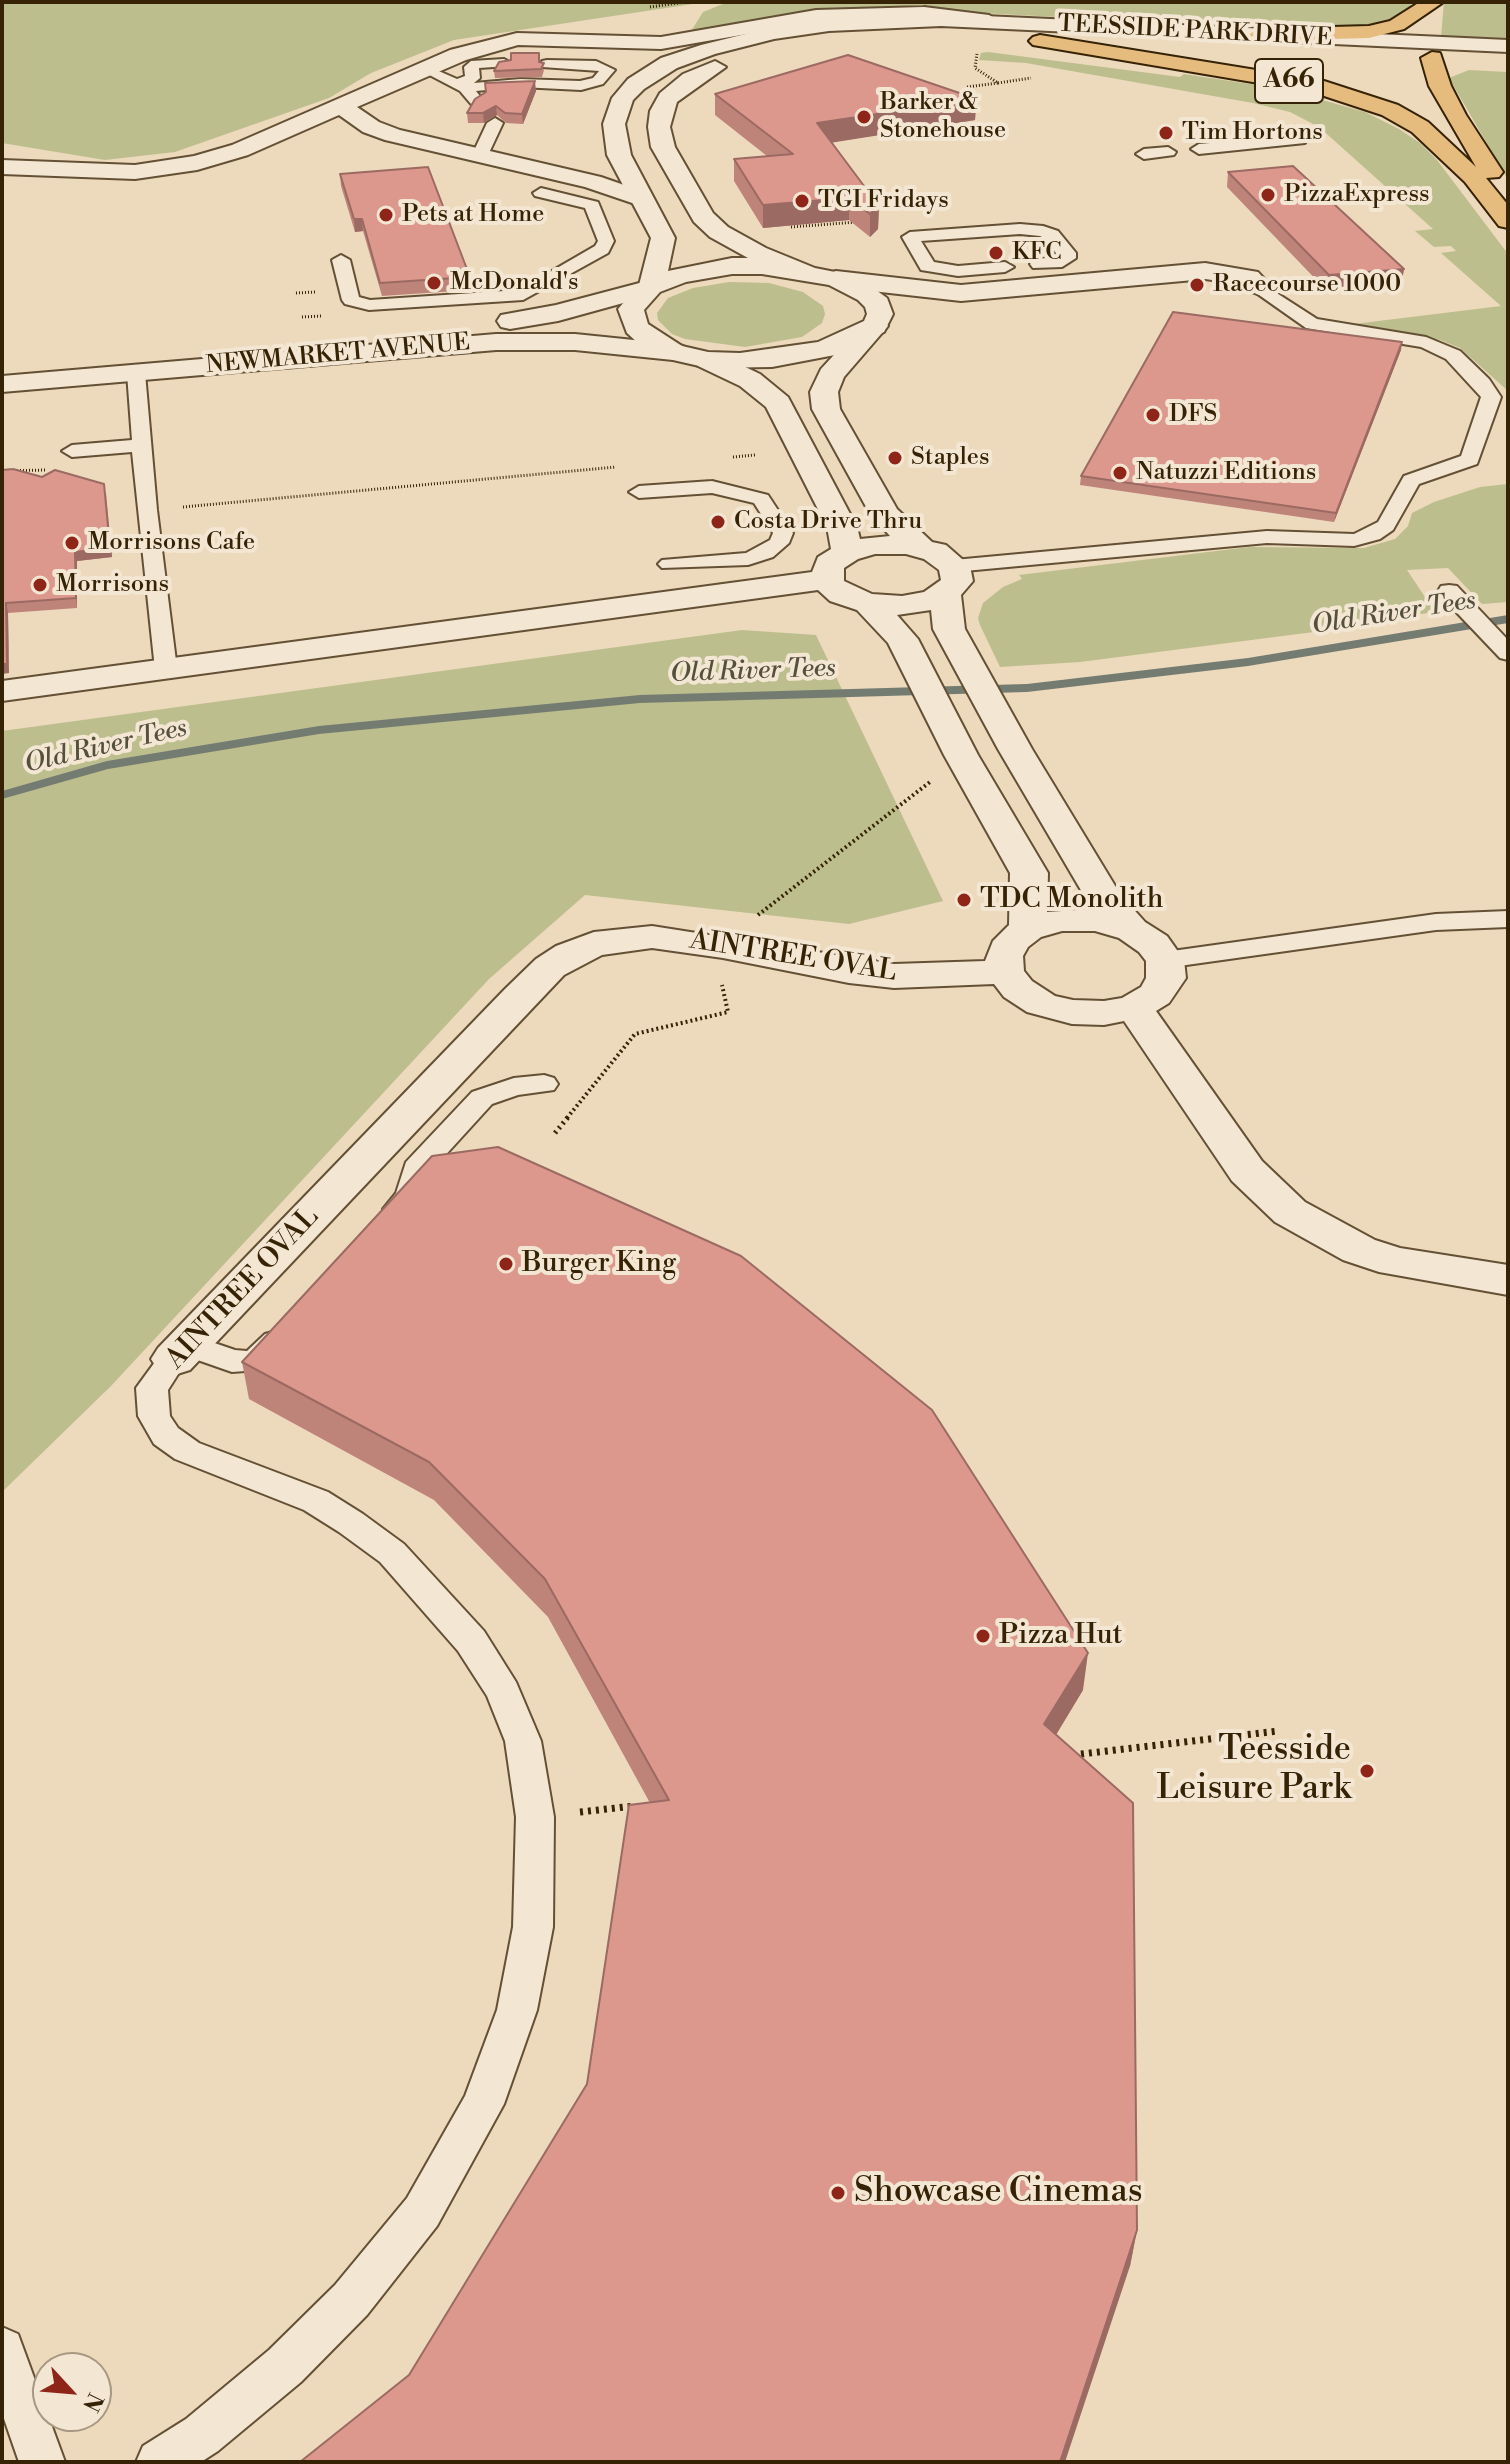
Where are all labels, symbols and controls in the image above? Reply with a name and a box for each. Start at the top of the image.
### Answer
street label: TEESSIDE PARK DRIVE [1057,10,1333,54]
road number: A66 [1255,59,1323,103]
place label: Barker & Stonehouse [880,89,1006,145]
marker: Barker & Stonehouse [855,108,873,126]
place label: Tim Hortons [1182,119,1323,147]
marker: Tim Hortons [1157,124,1175,142]
place label: PizzaExpress [1284,181,1429,209]
marker: PizzaExpress [1259,186,1277,204]
place label: TGI Fridays [818,187,949,215]
marker: TGI Fridays [793,192,811,210]
place label: Pets at Home [402,201,544,229]
marker: Pets at Home [377,206,395,224]
place label: KFC [1012,239,1062,267]
marker: KFC [987,244,1005,262]
place label: McDonald's [450,269,579,297]
place label: Racecourse 1000 [1213,271,1401,299]
marker: McDonald's [425,274,443,292]
marker: Racecourse 1000 [1188,276,1206,294]
street label: NEWMARKET AVENUE [205,329,471,381]
place label: DFS [1169,401,1217,429]
marker: DFS [1144,406,1162,424]
place label: Staples [911,444,989,472]
marker: Staples [886,449,904,467]
place label: Natuzzi Editions [1136,459,1316,487]
marker: Natuzzi Editions [1111,464,1129,482]
place label: Costa Drive Thru [734,508,922,536]
marker: Costa Drive Thru [709,513,727,531]
place label: Morrisons Cafe [88,529,255,557]
marker: Morrisons Cafe [63,534,81,552]
place label: Morrisons [56,571,169,599]
marker: Morrisons [31,576,49,594]
water label: Old River Tees [1310,586,1478,642]
water label: Old River Tees [670,654,836,690]
water label: Old River Tees [22,713,190,781]
place label: TDC Monolith [980,883,1164,917]
marker: TDC Monolith [955,891,973,909]
street label: AINTREE OVAL [687,924,899,990]
street label: AINTREE OVAL [160,1201,326,1377]
place label: Burger King [522,1247,677,1281]
marker: Burger King [497,1255,515,1273]
place label: Pizza Hut [999,1619,1123,1653]
marker: Pizza Hut [974,1627,992,1645]
place label: Teesside Leisure Park [1157,1731,1351,1810]
marker: Teesside Leisure Park [1358,1762,1376,1780]
place label: Showcase Cinemas [854,2173,1143,2213]
marker: Showcase Cinemas [829,2184,847,2202]
north arrow [32,2352,112,2432]
text: N [76,2388,108,2416]

